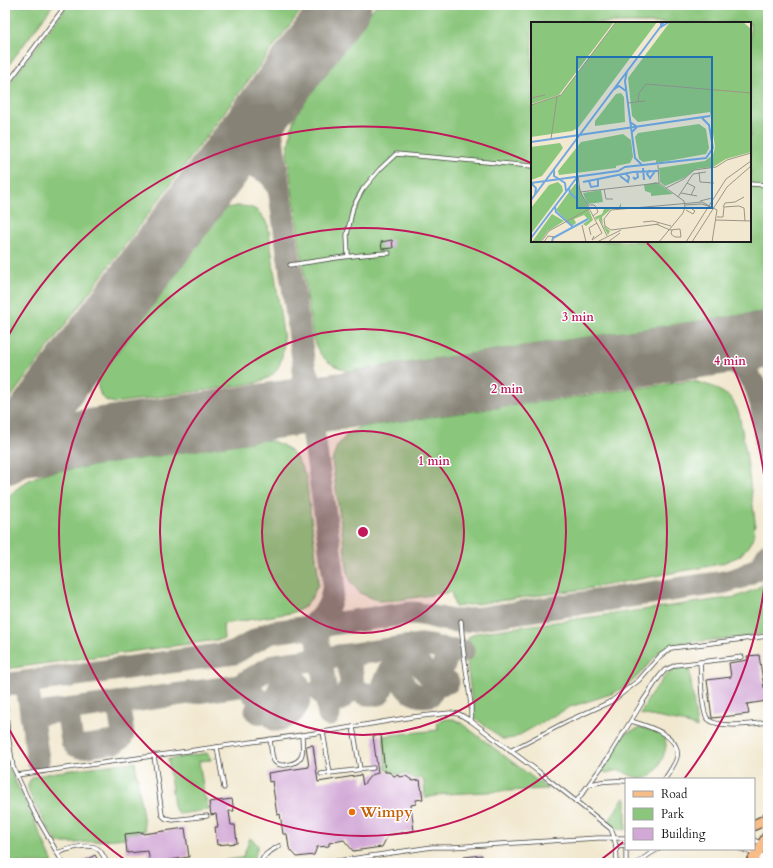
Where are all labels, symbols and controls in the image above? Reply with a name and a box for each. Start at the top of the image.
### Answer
inset map [531,22,751,242]
text: 3 min [562,309,594,325]
text: 4 min [714,353,746,369]
text: 2 min [491,381,523,397]
text: 1 min [418,453,450,469]
centre of rings [356,525,370,539]
legend [625,778,755,850]
text: Road [661,786,688,802]
place label: Wimpy [359,802,413,822]
text: Park [661,806,685,822]
marker: Wimpy [347,807,357,817]
text: Building [661,826,706,842]

